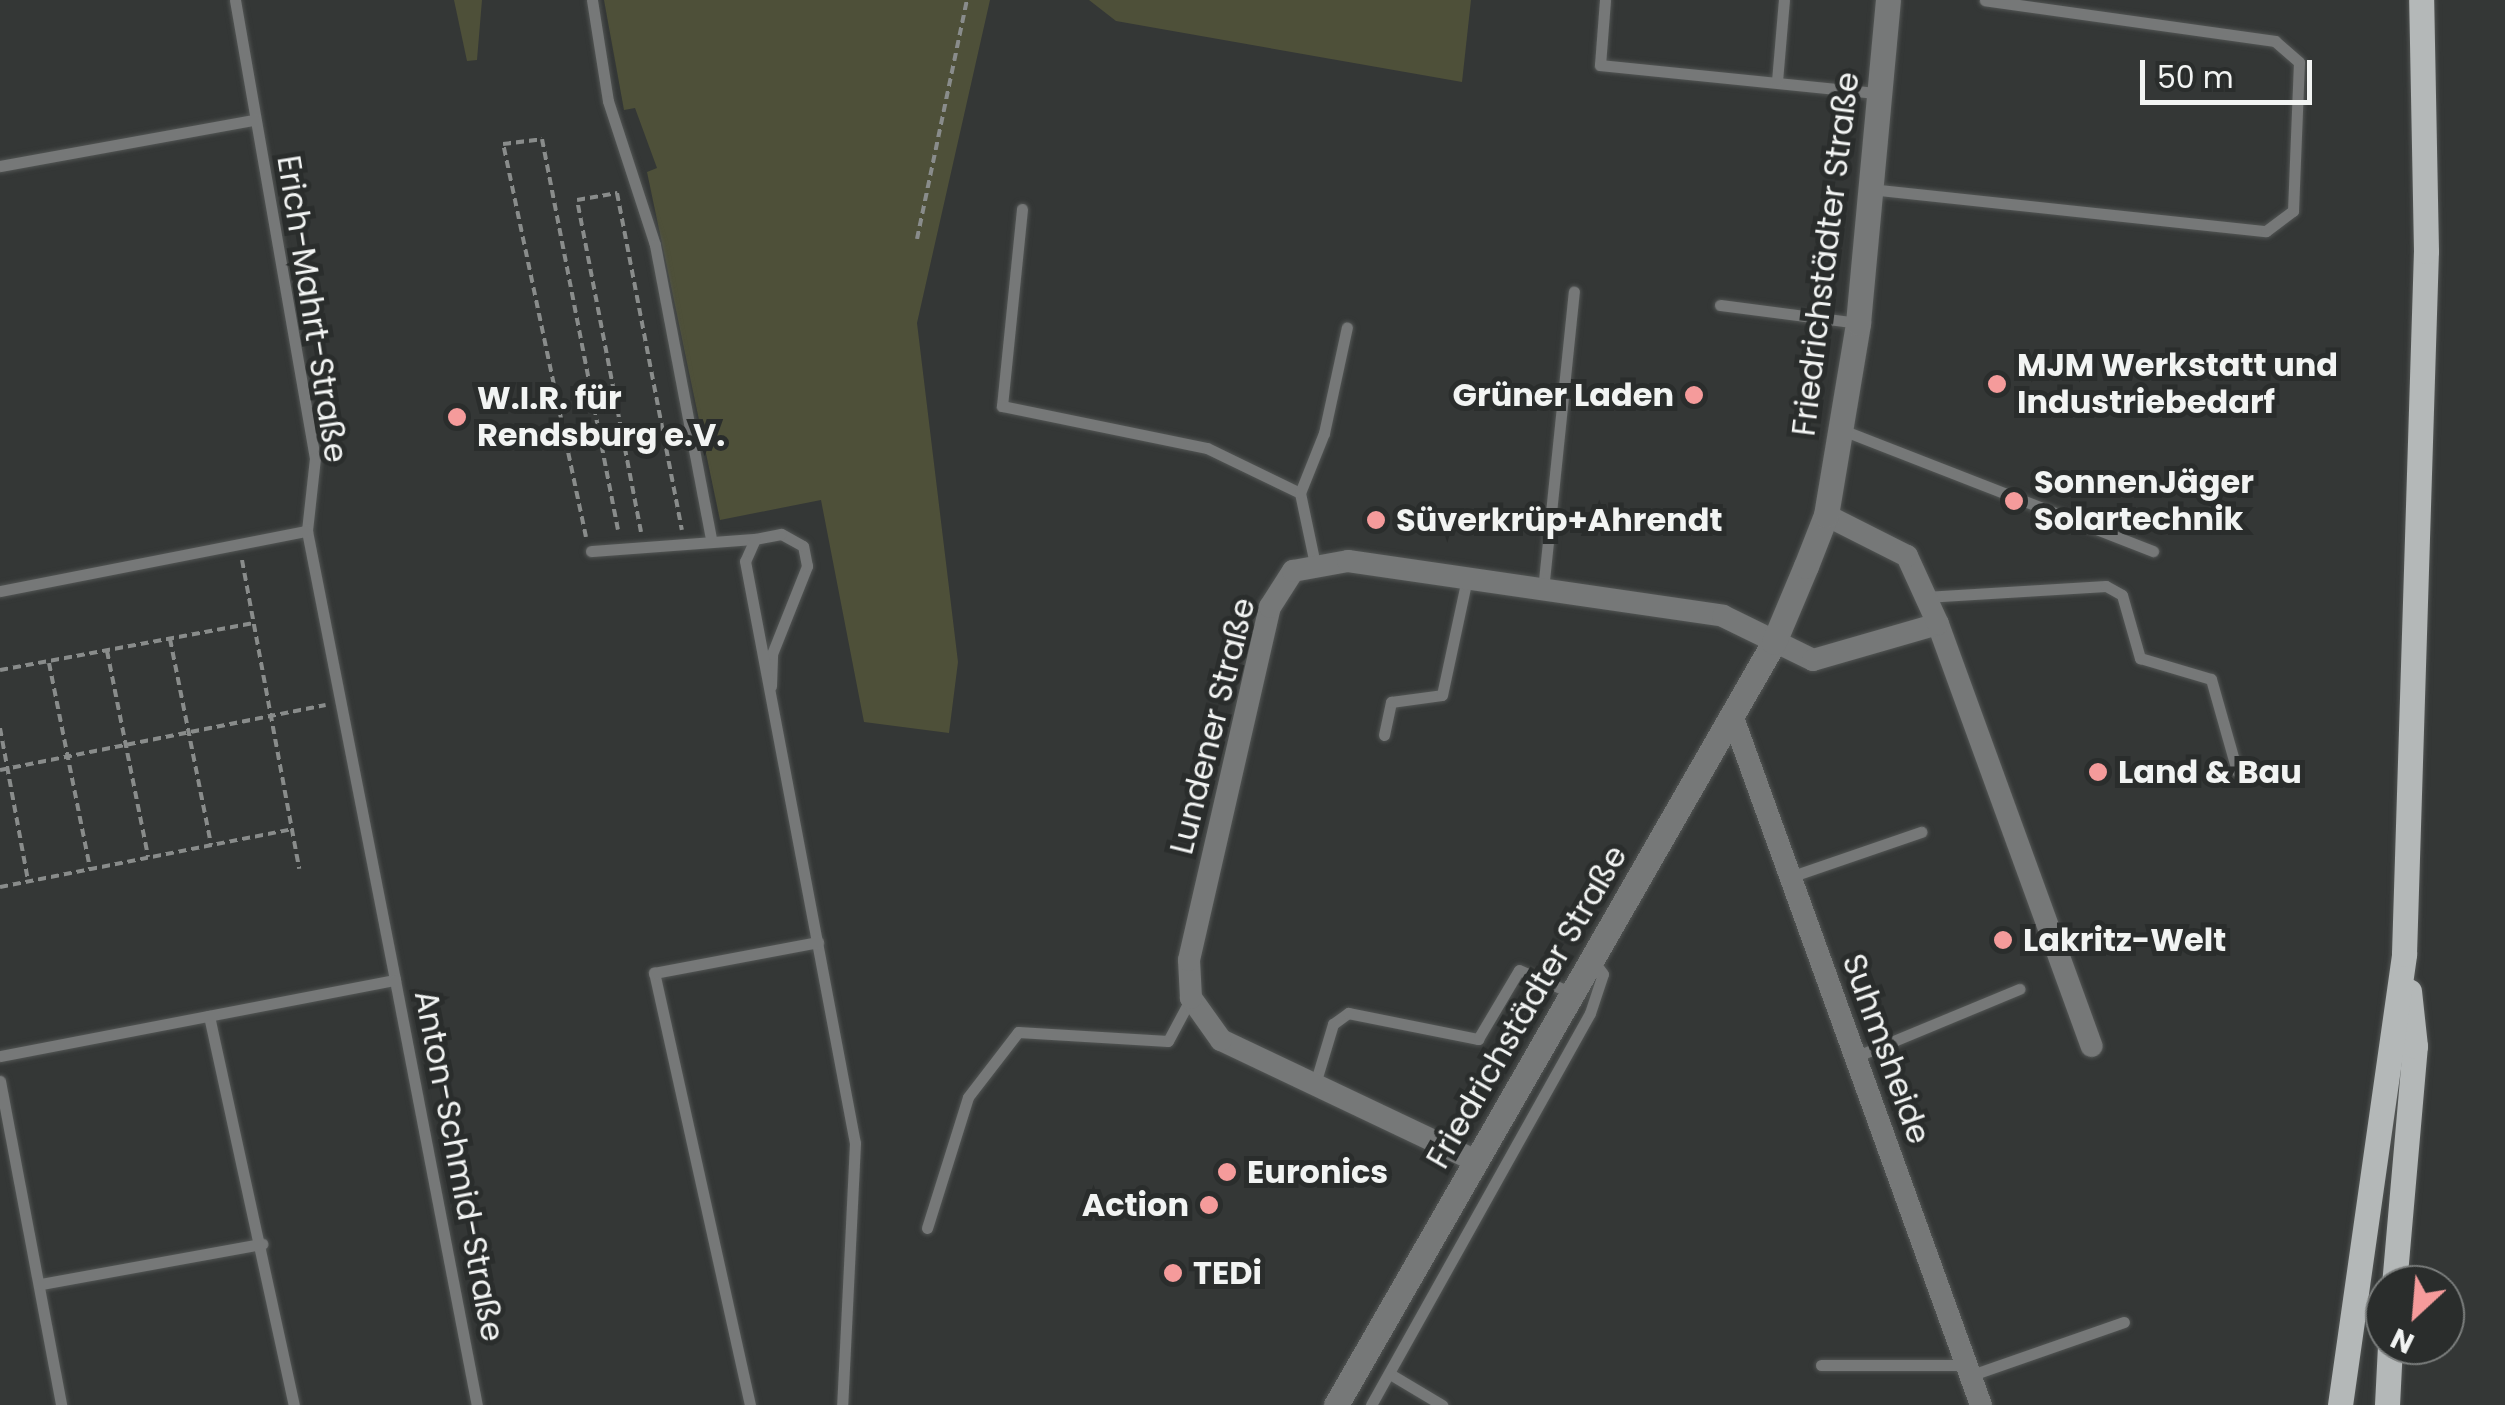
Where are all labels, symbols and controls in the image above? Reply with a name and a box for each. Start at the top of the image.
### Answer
scale bar [2145,40,2318,102]
text: 50 m [2157,56,2234,99]
street label: Friedrichstädter Straße [1785,70,1867,438]
street label: Erich-Mahrt-Straße [269,153,355,465]
place label: MJM Werkstatt und Industriebedarf [2017,347,2338,422]
marker: MJM Werkstatt und Industriebedarf [1986,373,2008,395]
place label: Grüner Laden [1453,376,1674,414]
place label: W.I.R. für Rendsburg e.V. [477,380,725,455]
marker: Grüner Laden [1683,384,1705,406]
marker: W.I.R. für Rendsburg e.V. [446,406,468,428]
place label: SonnenJäger Solartechnik [2034,464,2254,539]
marker: SonnenJäger Solartechnik [2003,490,2025,512]
place label: Süverkrüp+Ahrendt [1396,501,1722,539]
marker: Süverkrüp+Ahrendt [1365,509,1387,531]
street label: Lundener Straße [1163,594,1263,858]
place label: Land & Bau [2118,753,2302,791]
marker: Land & Bau [2087,761,2109,783]
street label: Friedrichstädter Straße [1419,839,1635,1175]
place label: Lakritz-Welt [2023,921,2226,959]
marker: Lakritz-Welt [1992,929,2014,951]
street label: Suhmsheide [1834,949,1938,1149]
street label: Anton-Schmid-Straße [406,987,512,1345]
place label: Euronics [1247,1153,1388,1191]
marker: Euronics [1216,1161,1238,1183]
place label: Action [1082,1186,1189,1224]
marker: Action [1198,1194,1220,1216]
place label: TEDi [1193,1254,1262,1292]
marker: TEDi [1162,1262,1184,1284]
north arrow [2365,1265,2465,1365]
text: N [2384,1318,2421,1363]

